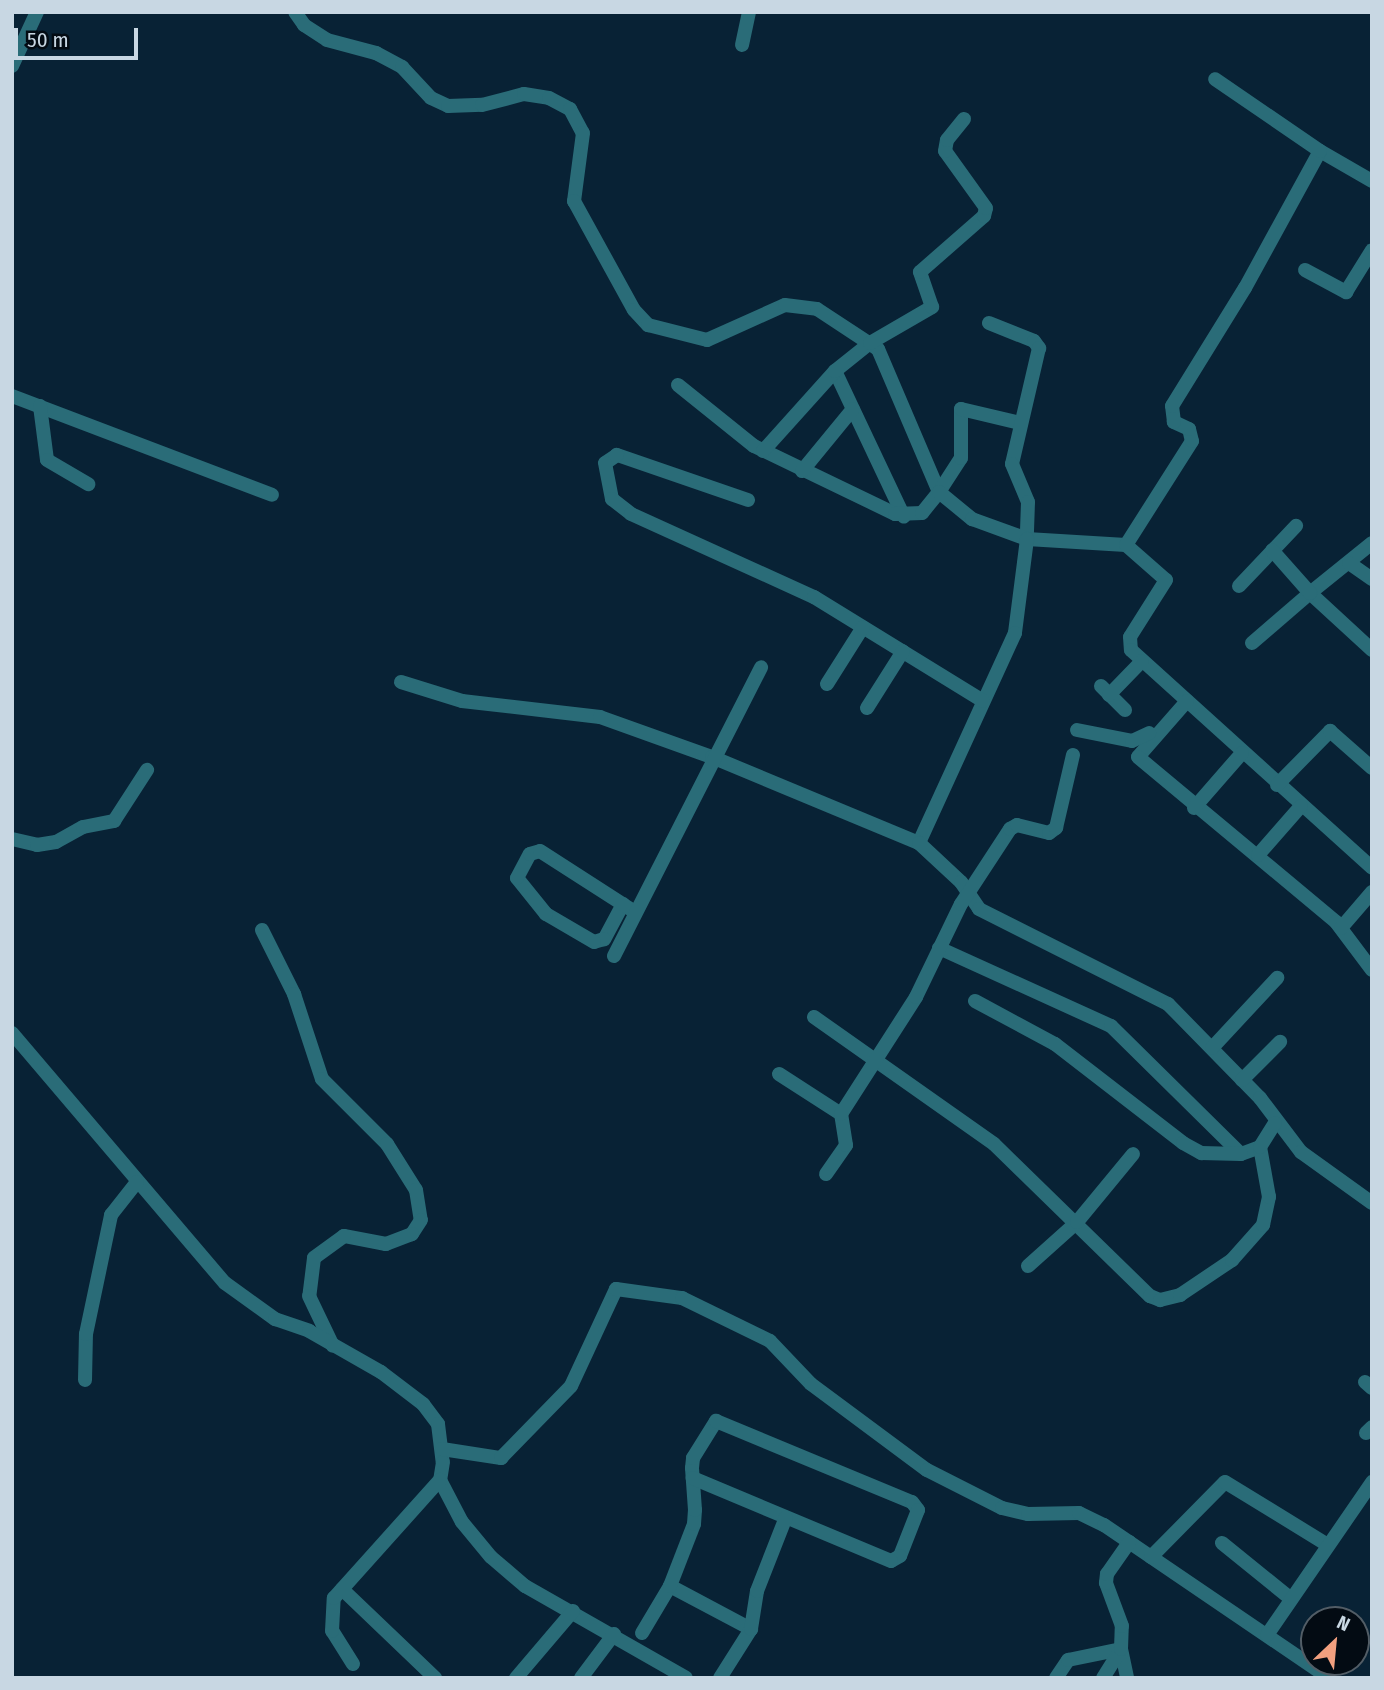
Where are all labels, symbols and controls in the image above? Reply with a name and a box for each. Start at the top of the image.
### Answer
scale bar [18,14,142,58]
text: 50 m [27,27,69,53]
north arrow [1300,1606,1370,1676]
text: N [1333,1611,1354,1636]

